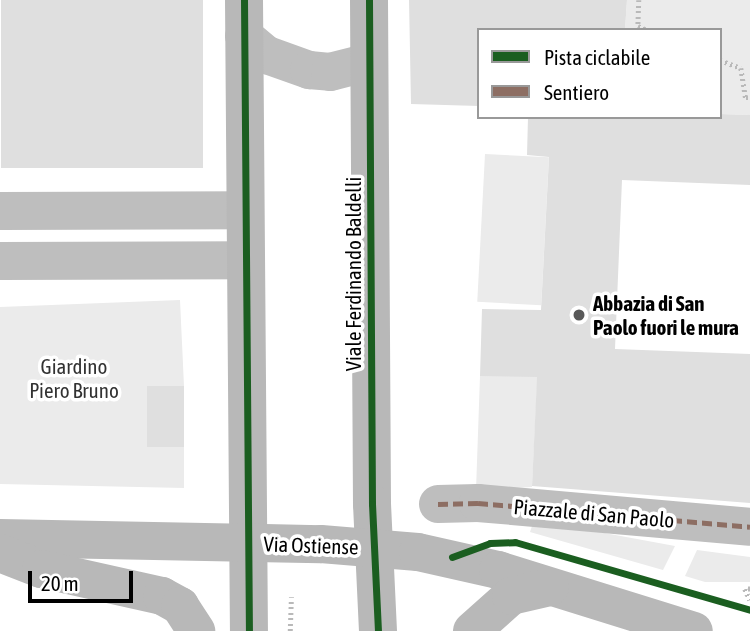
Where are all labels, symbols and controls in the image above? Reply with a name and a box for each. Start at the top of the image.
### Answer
legend [477,28,722,119]
text: Pista ciclabile [544,45,650,69]
text: Sentiero [544,80,609,104]
street label: Viale Ferdinando Baldelli [340,177,366,371]
place label: Abbazia di San Paolo fuori le mura [593,290,739,340]
marker: Abbazia di San Paolo fuori le mura [571,307,587,323]
park label: Giardino Piero Bruno [29,353,119,403]
street label: Piazzale di San Paolo [513,493,675,533]
street label: Via Ostiense [263,531,359,559]
scale bar [32,558,136,602]
text: 20 m [41,571,79,595]

